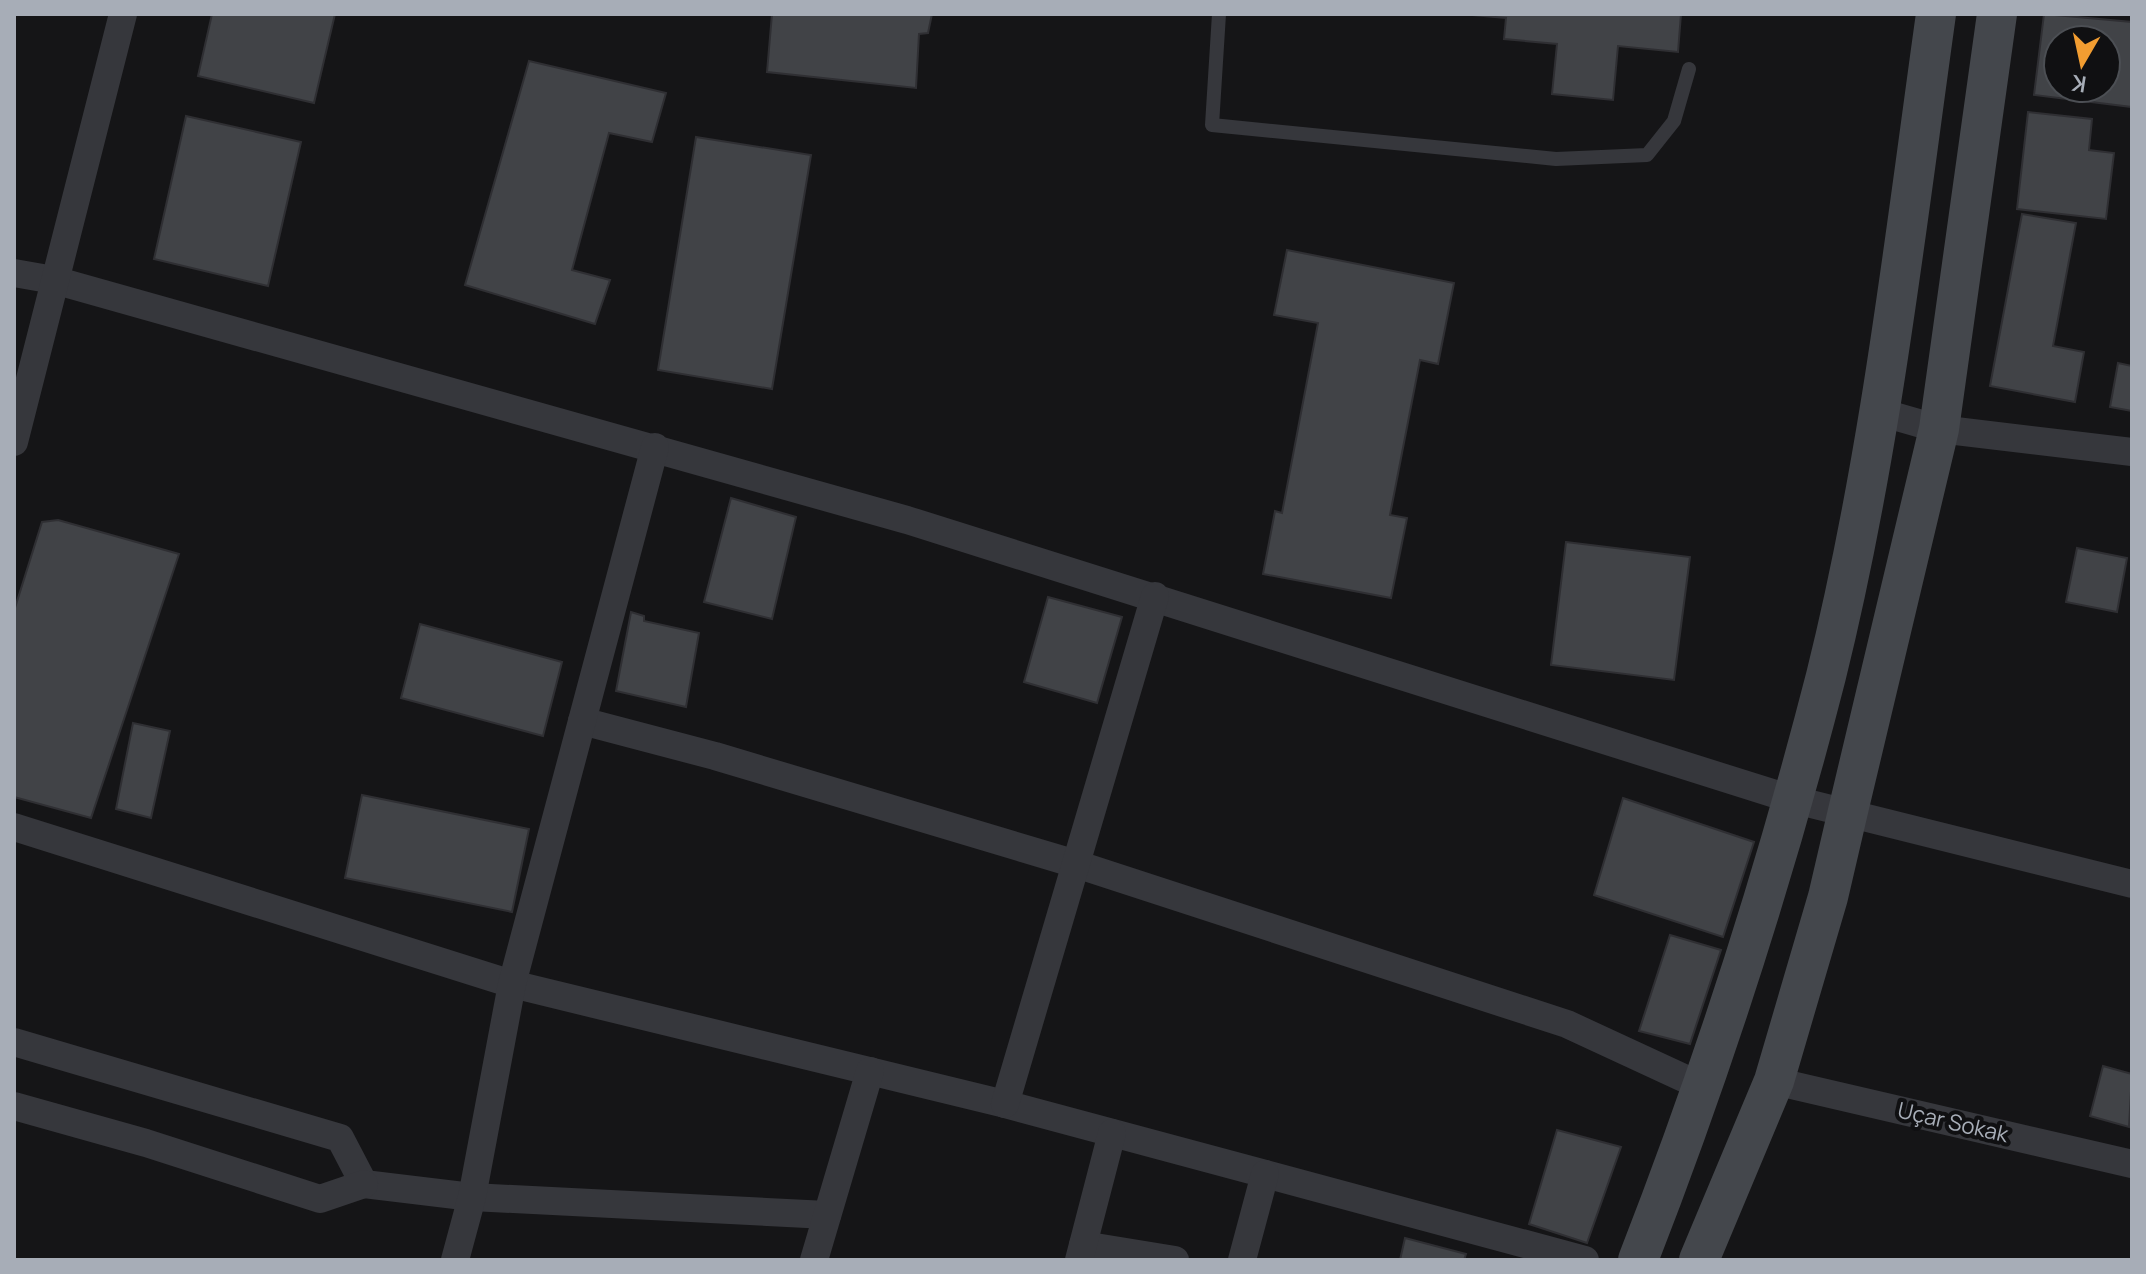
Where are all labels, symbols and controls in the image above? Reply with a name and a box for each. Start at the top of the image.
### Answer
north arrow [2042,24,2122,104]
text: K [2069,68,2088,100]
street label: Uçar Sokak [1895,1095,2012,1150]

